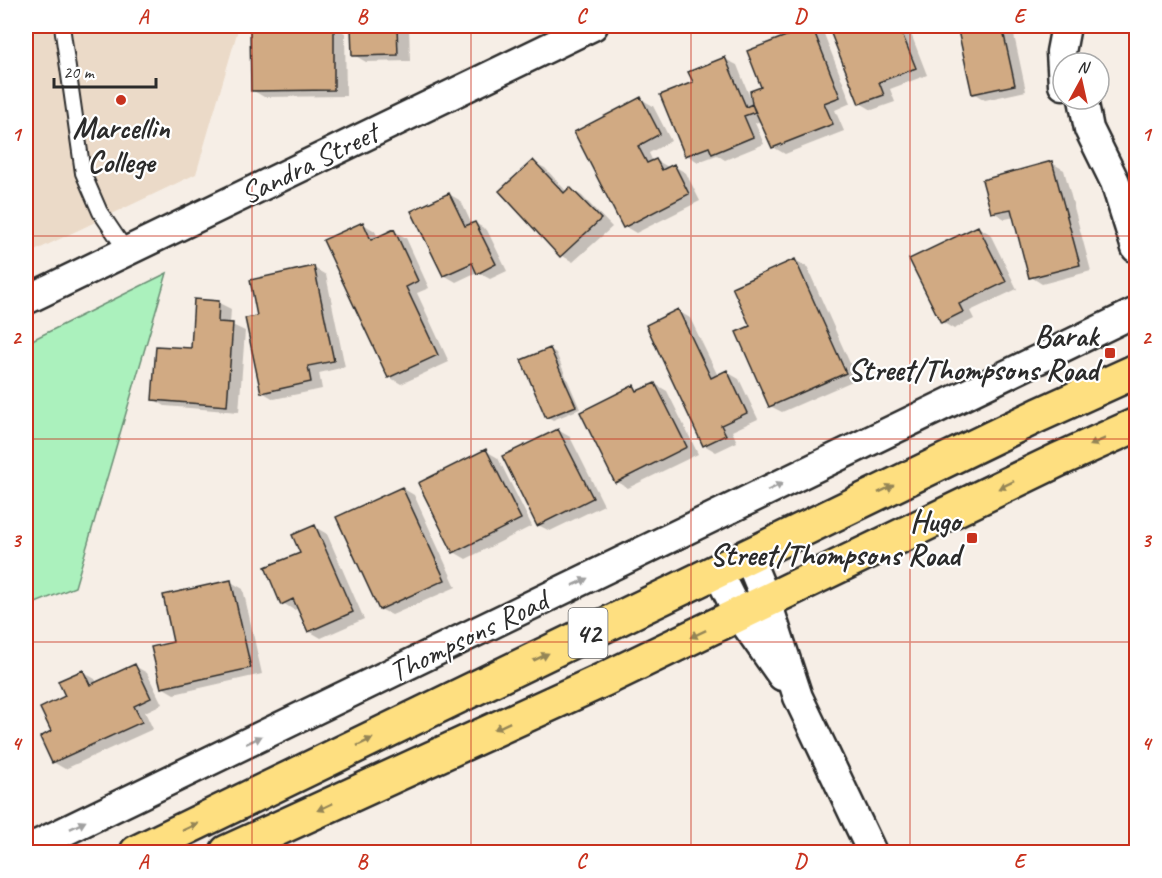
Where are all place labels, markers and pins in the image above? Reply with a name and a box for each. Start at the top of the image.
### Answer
marker: Marcellin College [114,93,128,107]
place label: Marcellin College [72,109,171,181]
place label: Barak Street/Thompsons Road [848,317,1103,389]
marker: Barak Street/Thompsons Road [1103,346,1117,360]
place label: Hugo Street/Thompsons Road [710,502,965,574]
marker: Hugo Street/Thompsons Road [965,531,979,545]

